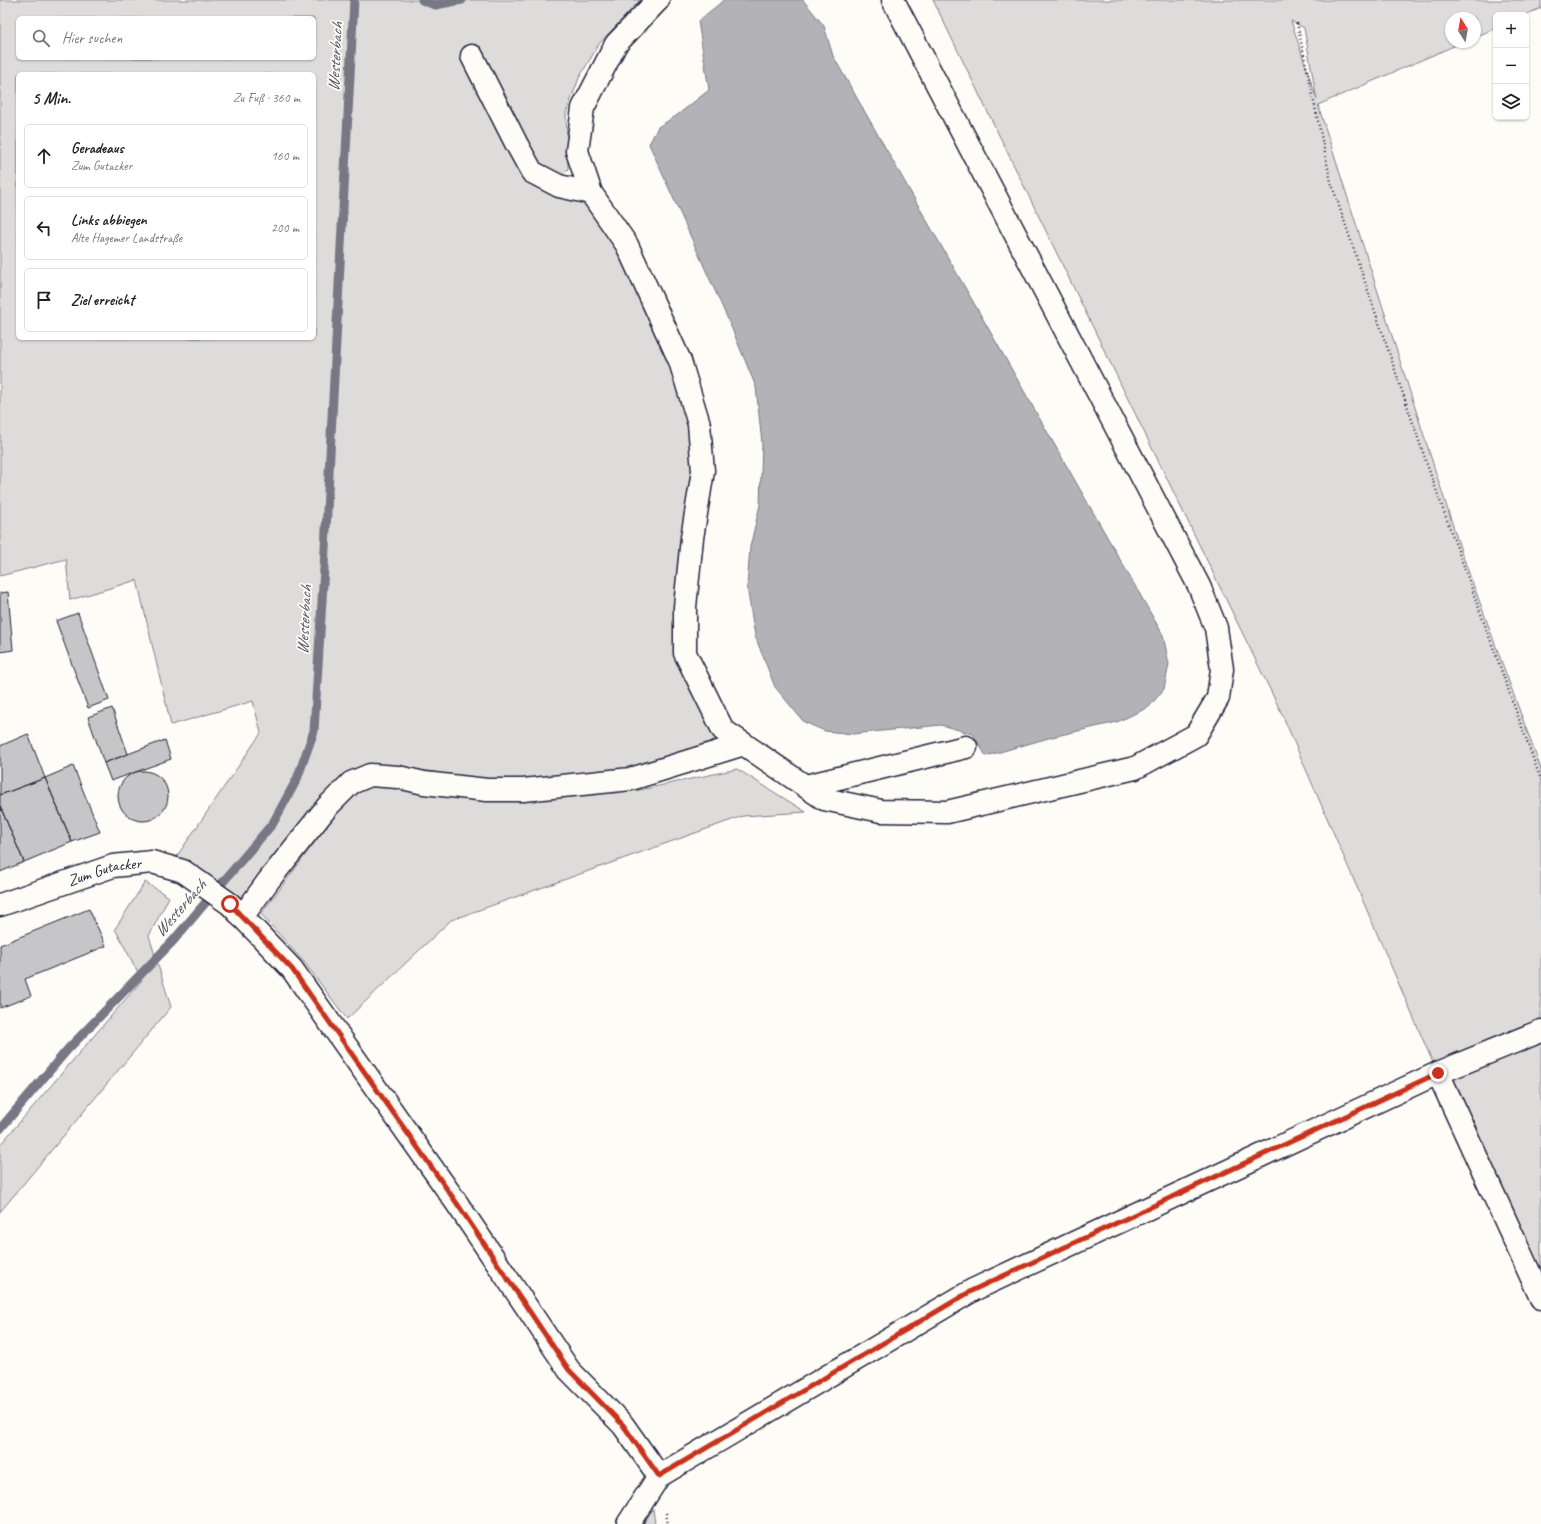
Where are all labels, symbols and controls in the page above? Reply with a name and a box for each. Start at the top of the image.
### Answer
north arrow [1445,12,1481,48]
map controls [1493,12,1529,120]
button: + [1493,12,1529,48]
search box [16,16,316,60]
water label: Westerbach [323,21,347,92]
icon: search [30,27,52,49]
text: Hier suchen [62,29,122,48]
button: − [1493,48,1529,84]
button: layers [1493,84,1529,120]
text: 5 Min. [32,88,71,109]
text: Zu Fuß · 360 m [233,90,300,106]
text: Geradeaus [71,139,124,158]
icon: ahead [33,145,55,167]
text: 160 m [271,148,299,164]
text: Zum Gutacker [71,158,132,174]
text: Links abbiegen [71,211,147,230]
icon: left [33,217,55,239]
text: 200 m [271,220,299,236]
text: Alte Hagemer Landstraße [71,230,182,246]
icon: arrive [33,289,55,311]
text: Ziel erreicht [71,291,134,310]
water label: Westerbach [292,584,316,655]
street label: Zum Gutacker [65,853,143,891]
water label: Westerbach [149,874,211,941]
route start [221,895,239,913]
route end [1429,1064,1447,1082]

